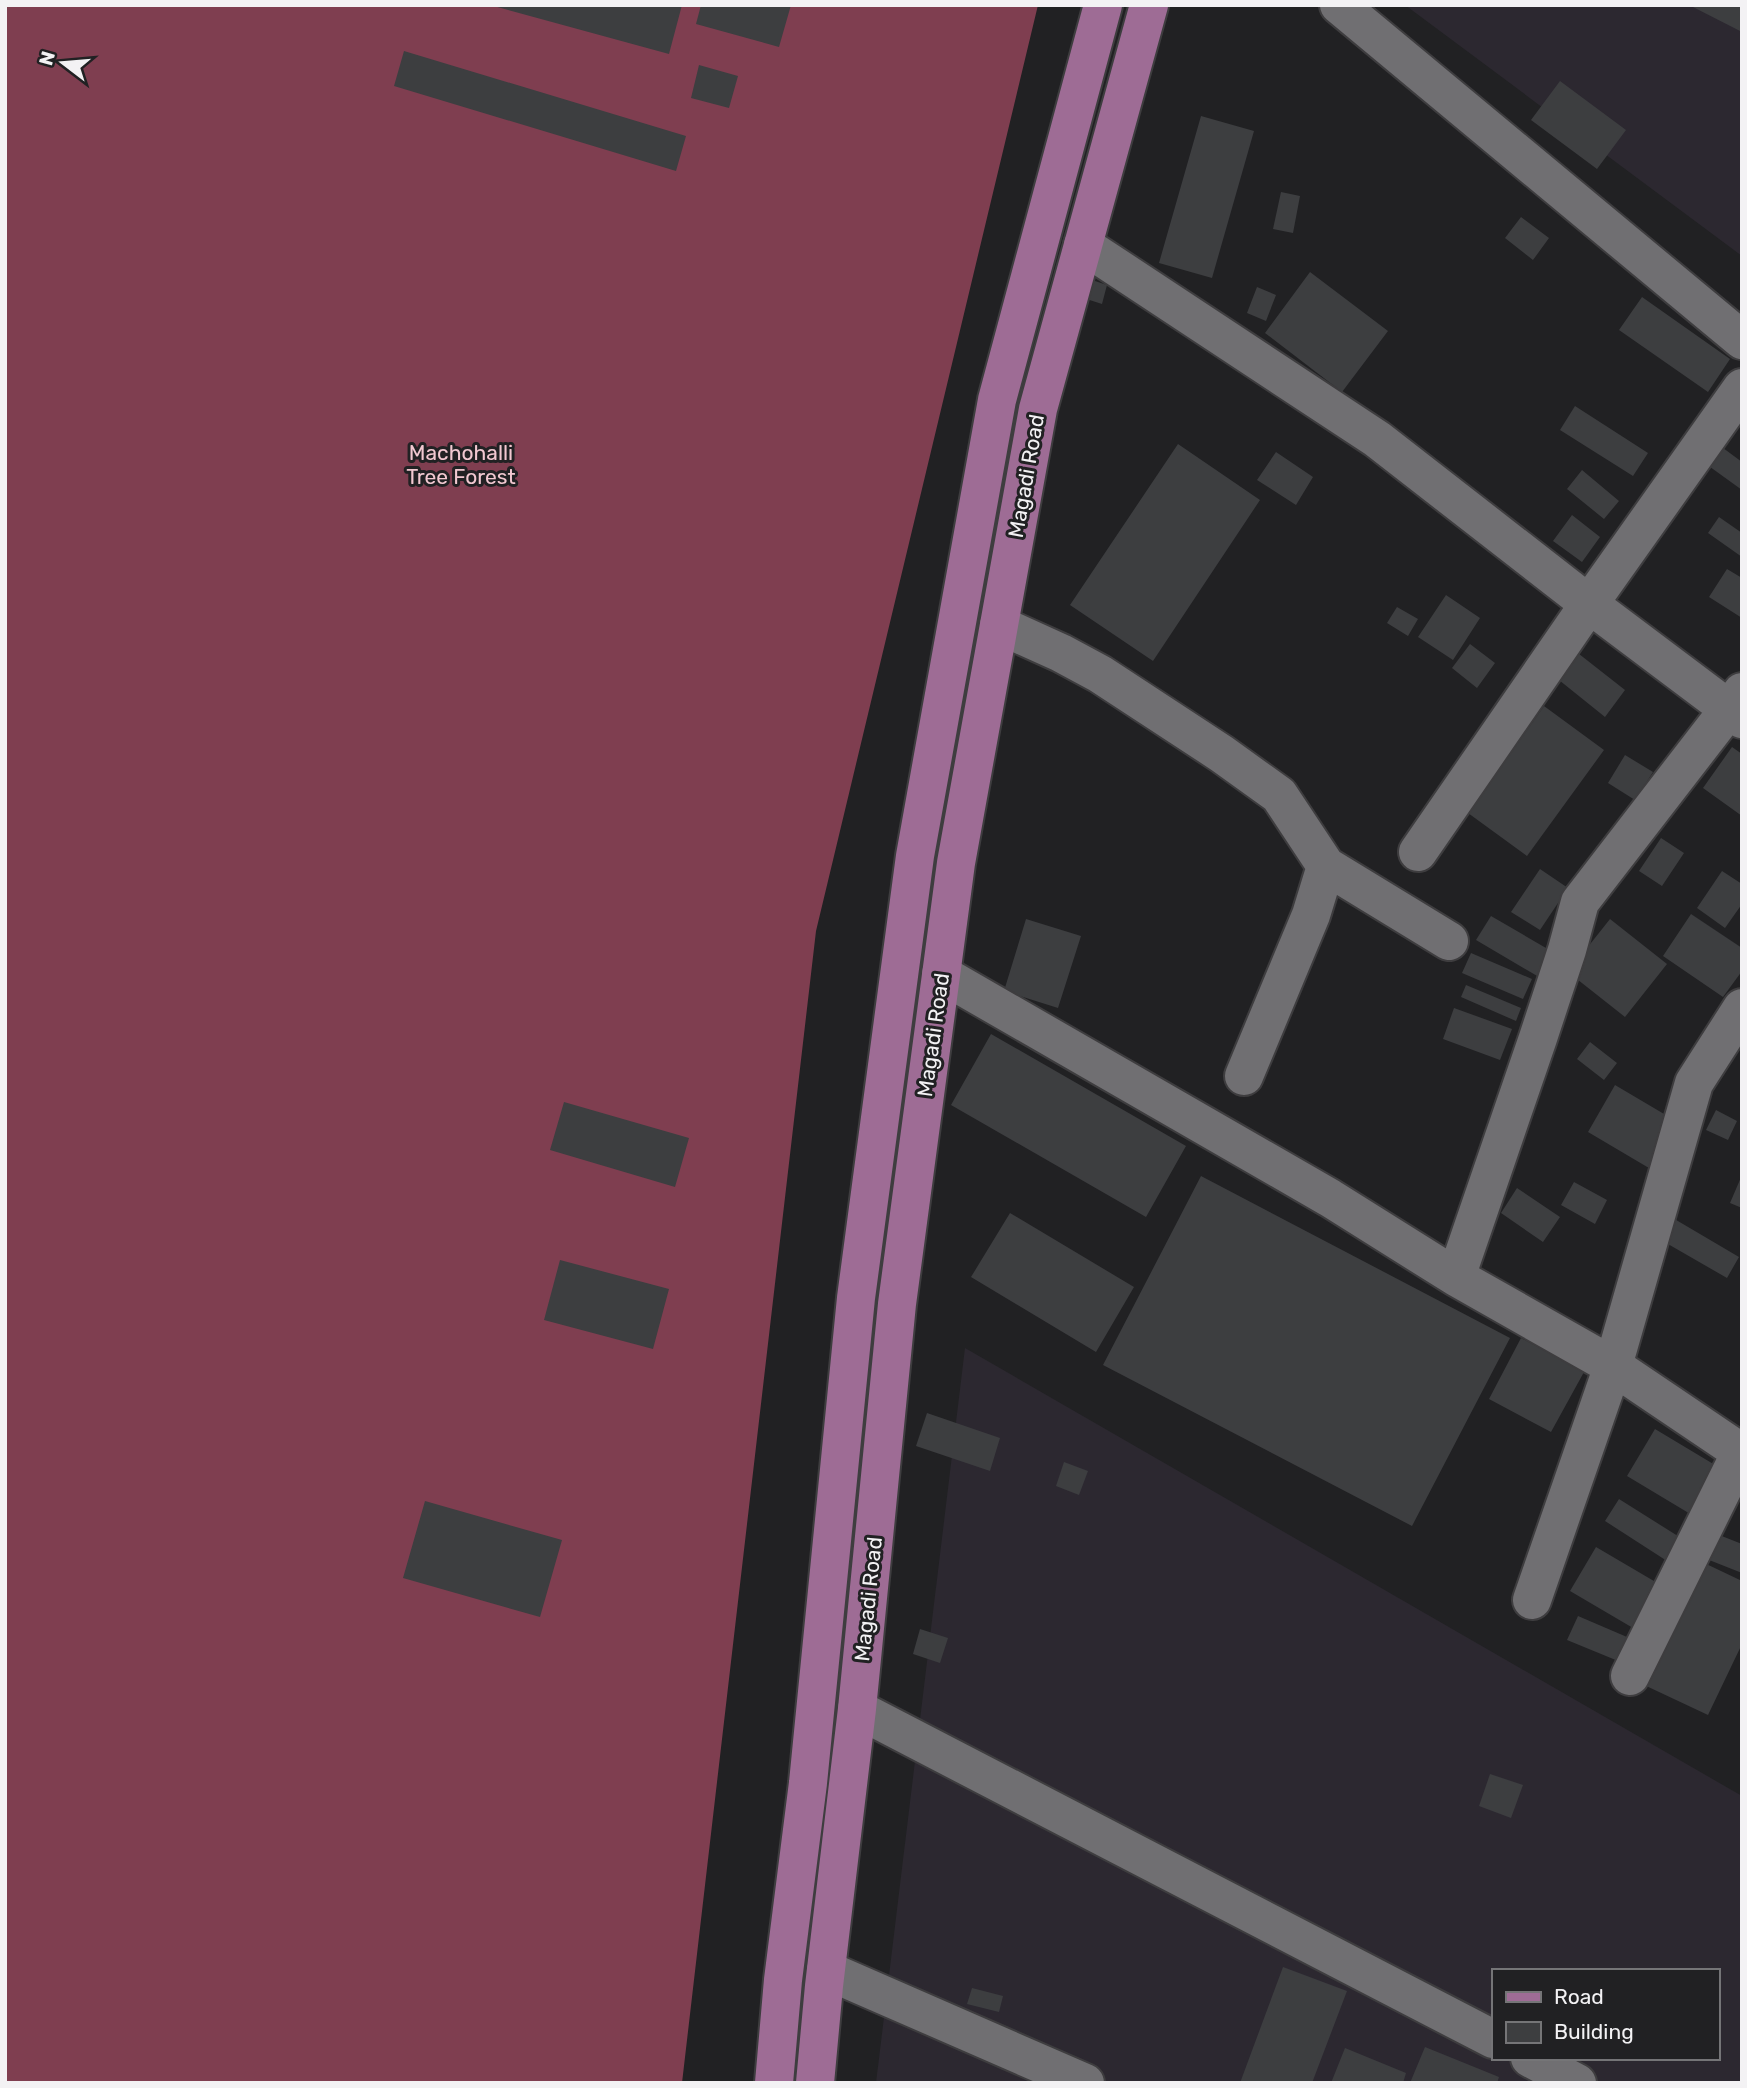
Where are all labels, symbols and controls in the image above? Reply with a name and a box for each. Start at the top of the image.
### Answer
north arrow [28,28,98,98]
text: N [34,49,60,68]
street label: Magadi Road [1003,412,1049,540]
park label: Machohalli Tree Forest [406,440,516,489]
street label: Magadi Road [912,971,954,1099]
street label: Magadi Road [849,1536,887,1662]
legend [1492,1969,1719,2060]
text: Road [1554,1984,1604,2009]
text: Building [1554,2019,1634,2044]

